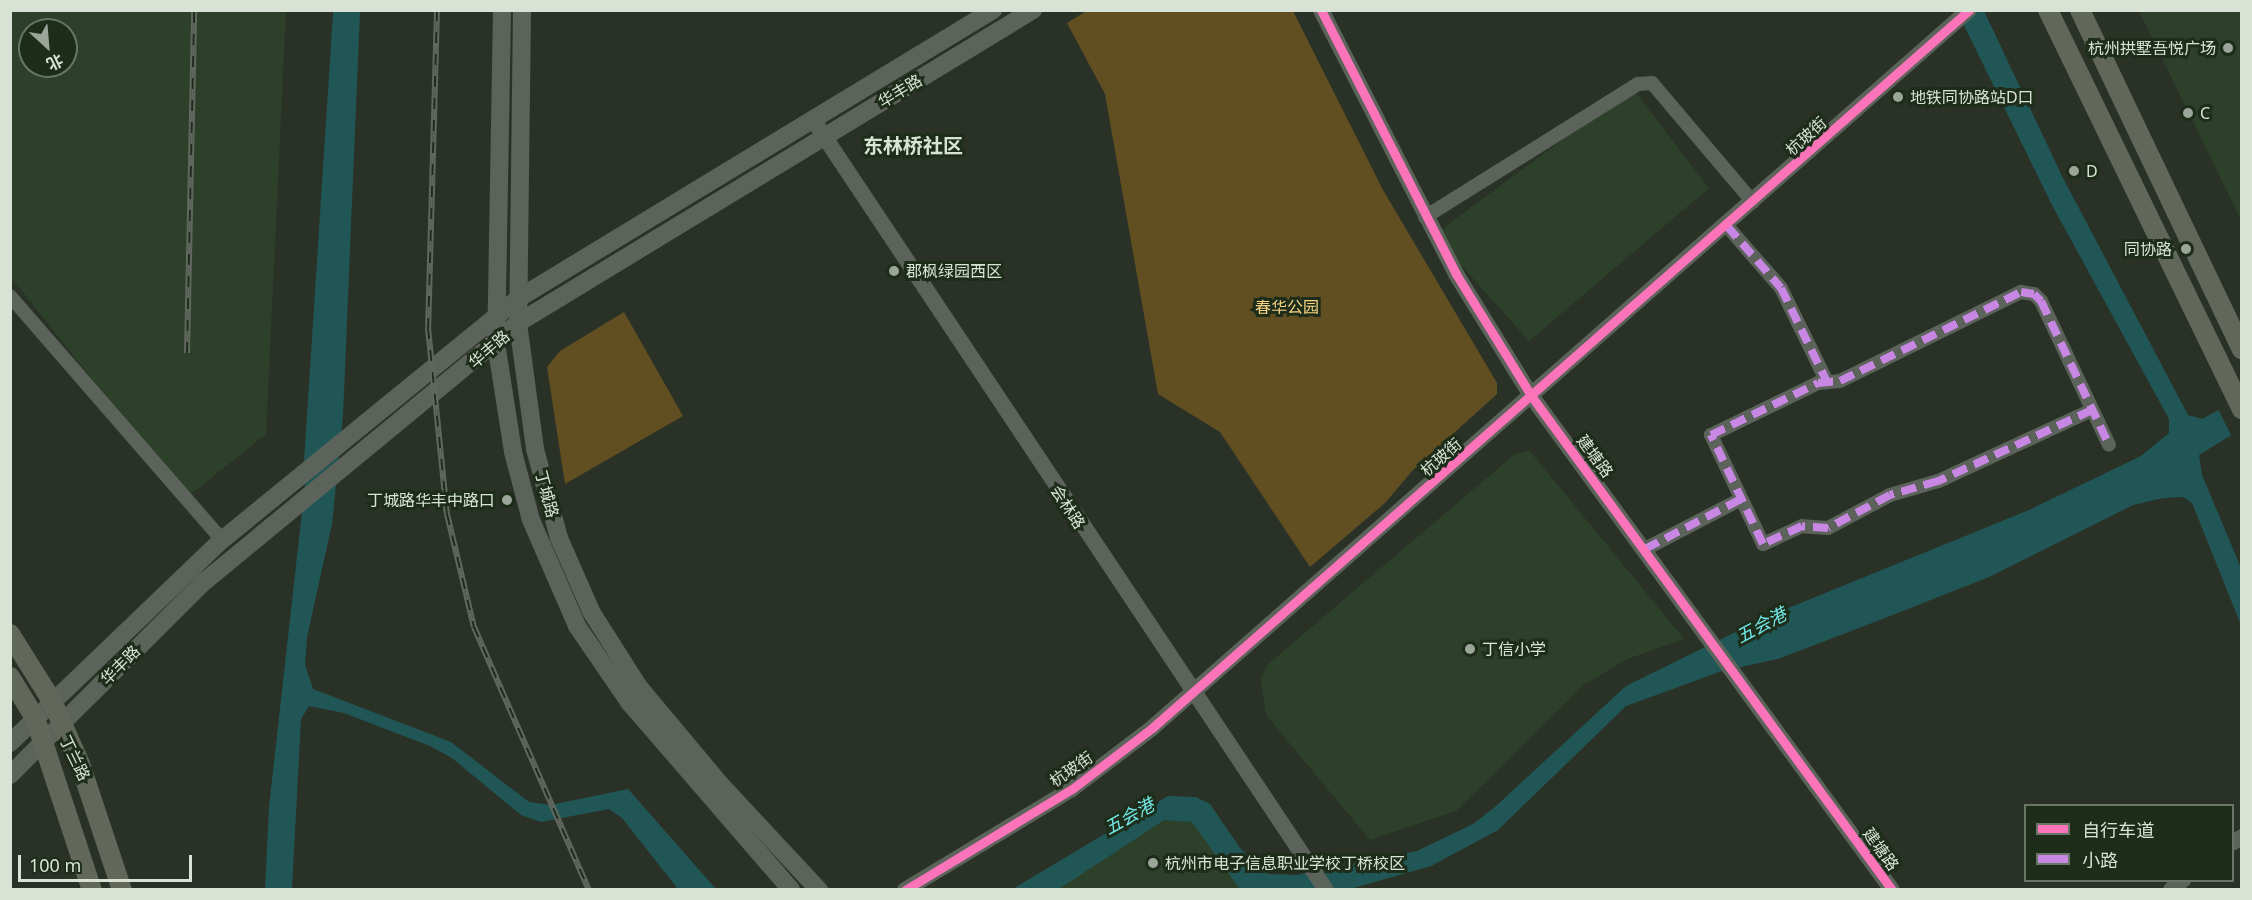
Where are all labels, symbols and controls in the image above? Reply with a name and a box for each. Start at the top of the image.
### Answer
north arrow [18,18,78,78]
place label: 杭州拱墅吾悦广场 [2088,38,2216,58]
marker: 杭州拱墅吾悦广场 [2221,41,2235,55]
text: 北 [43,49,67,76]
street label: 华丰路 [874,70,926,112]
place label: 地铁同协路站D口 [1910,87,2034,107]
marker: 地铁同协路站D口 [1891,90,1905,104]
place label: C [2200,103,2210,123]
marker: C [2181,106,2195,120]
street label: 杭玻街 [1782,113,1830,159]
district label: 东林桥社区 [863,133,963,157]
place label: D [2086,161,2098,181]
marker: D [2067,164,2081,178]
place label: 同协路 [2124,239,2172,259]
marker: 同协路 [2177,240,2195,258]
place label: 郡枫绿园西区 [906,261,1002,281]
marker: 郡枫绿园西区 [887,264,901,278]
park label: 春华公园 [1255,297,1319,317]
street label: 华丰路 [465,326,513,372]
street label: 建塘路 [1573,431,1617,481]
street label: 杭玻街 [1417,434,1465,480]
street label: 丁城路 [532,468,562,520]
street label: 会林路 [1047,482,1089,532]
place label: 丁城路华丰中路口 [367,490,495,510]
marker: 丁城路华丰中路口 [500,493,514,507]
water label: 五会港 [1732,603,1790,647]
place label: 丁信小学 [1482,639,1546,659]
street label: 华丰路 [96,641,144,689]
marker: 丁信小学 [1463,642,1477,656]
street label: 丁兰路 [56,732,94,784]
street label: 杭玻街 [1046,747,1096,791]
water label: 五会港 [1100,793,1158,839]
legend [2024,804,2234,882]
text: 自行车道 [2082,818,2154,842]
street label: 建塘路 [1859,824,1903,874]
scale bar [21,843,195,881]
text: 小路 [2082,848,2118,872]
text: 100 m [29,853,81,877]
place label: 杭州市电子信息职业学校丁桥校区 [1165,853,1405,873]
marker: 杭州市电子信息职业学校丁桥校区 [1146,856,1160,870]

